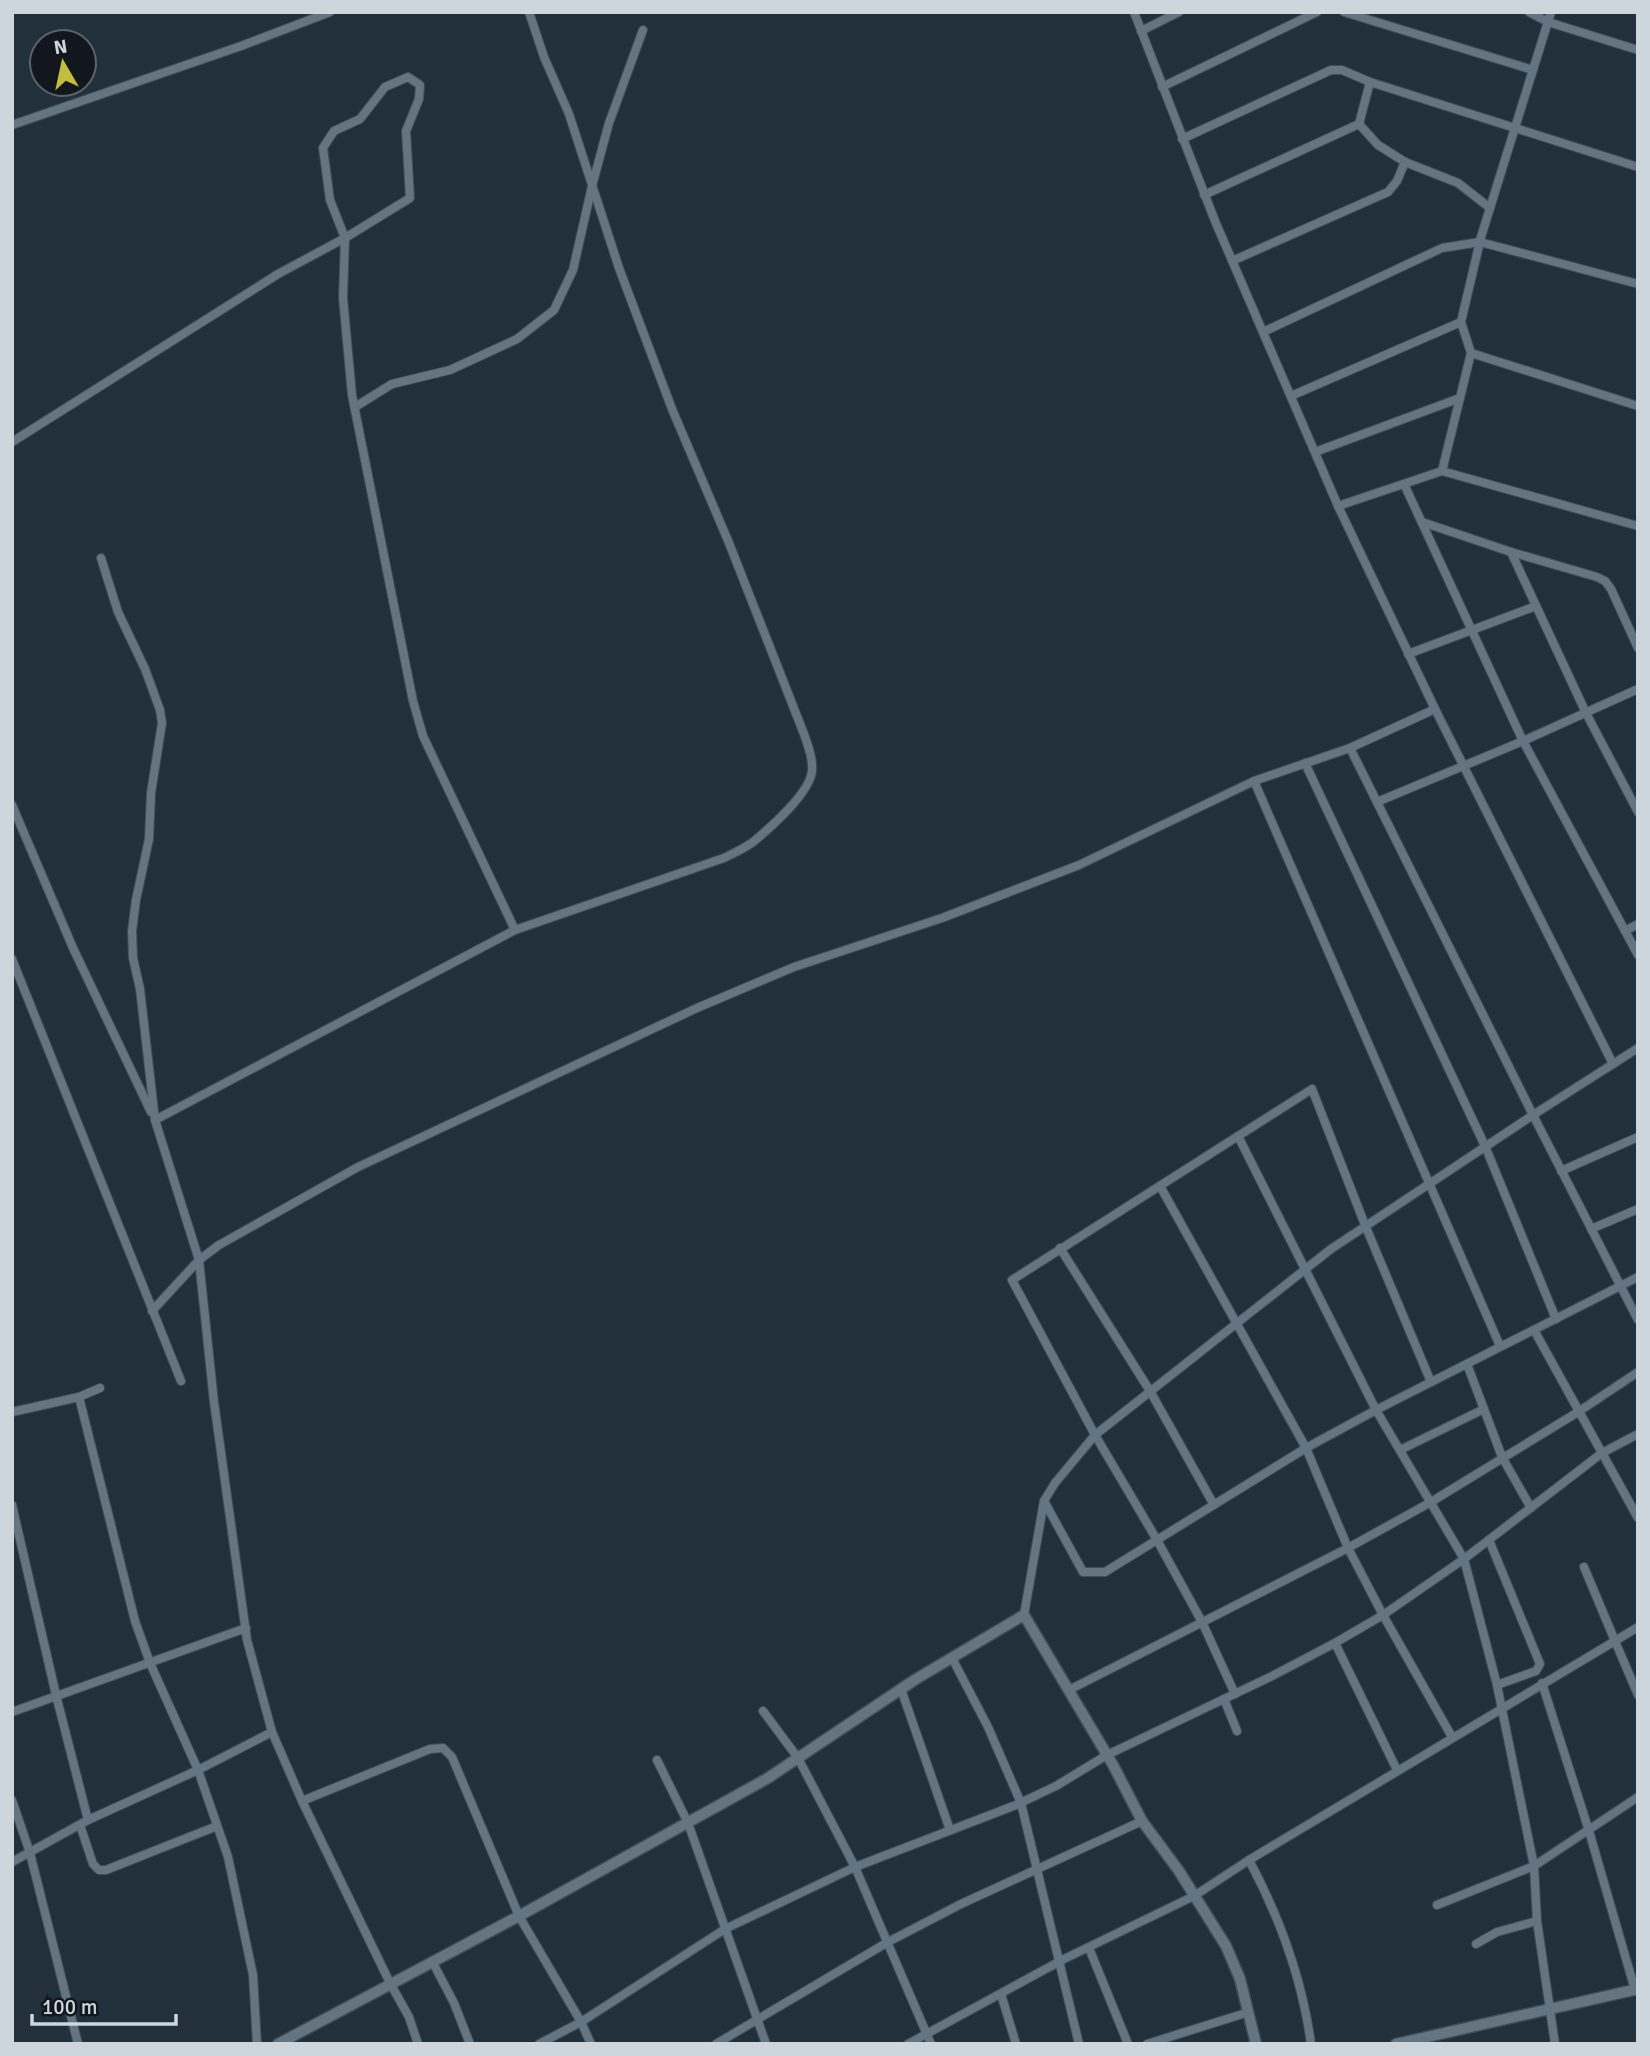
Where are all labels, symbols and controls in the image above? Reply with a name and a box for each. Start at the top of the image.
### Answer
north arrow [28,28,98,98]
text: N [52,34,69,60]
scale bar [32,1982,175,2026]
text: 100 m [42,1994,97,2020]

